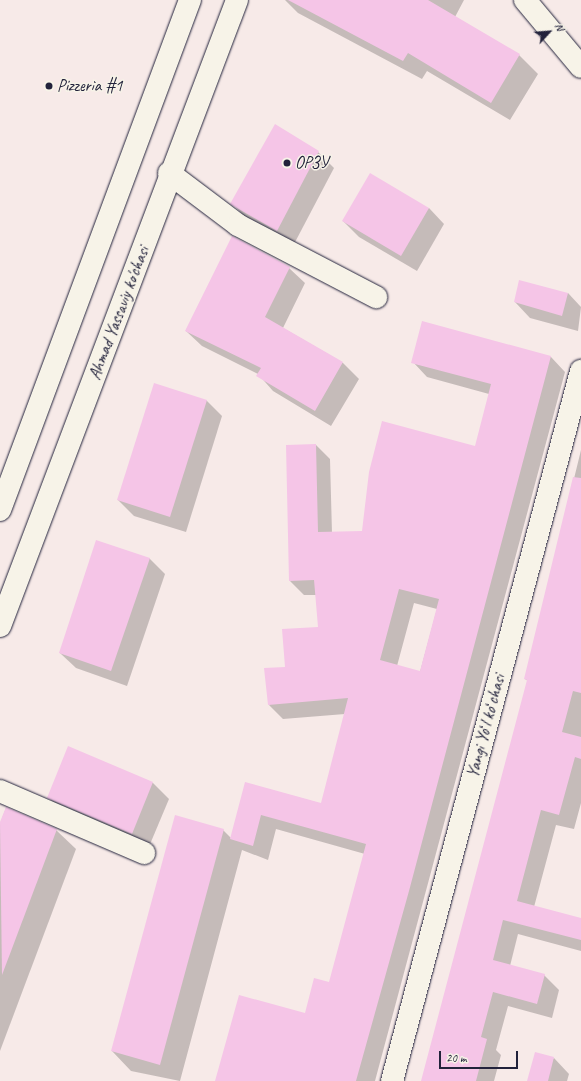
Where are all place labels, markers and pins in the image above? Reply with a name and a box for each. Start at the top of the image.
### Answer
place label: Pizzeria #1 [57,76,122,96]
marker: Pizzeria #1 [44,81,54,91]
place label: ОРЗУ [295,153,329,173]
marker: ОРЗУ [282,158,292,168]

